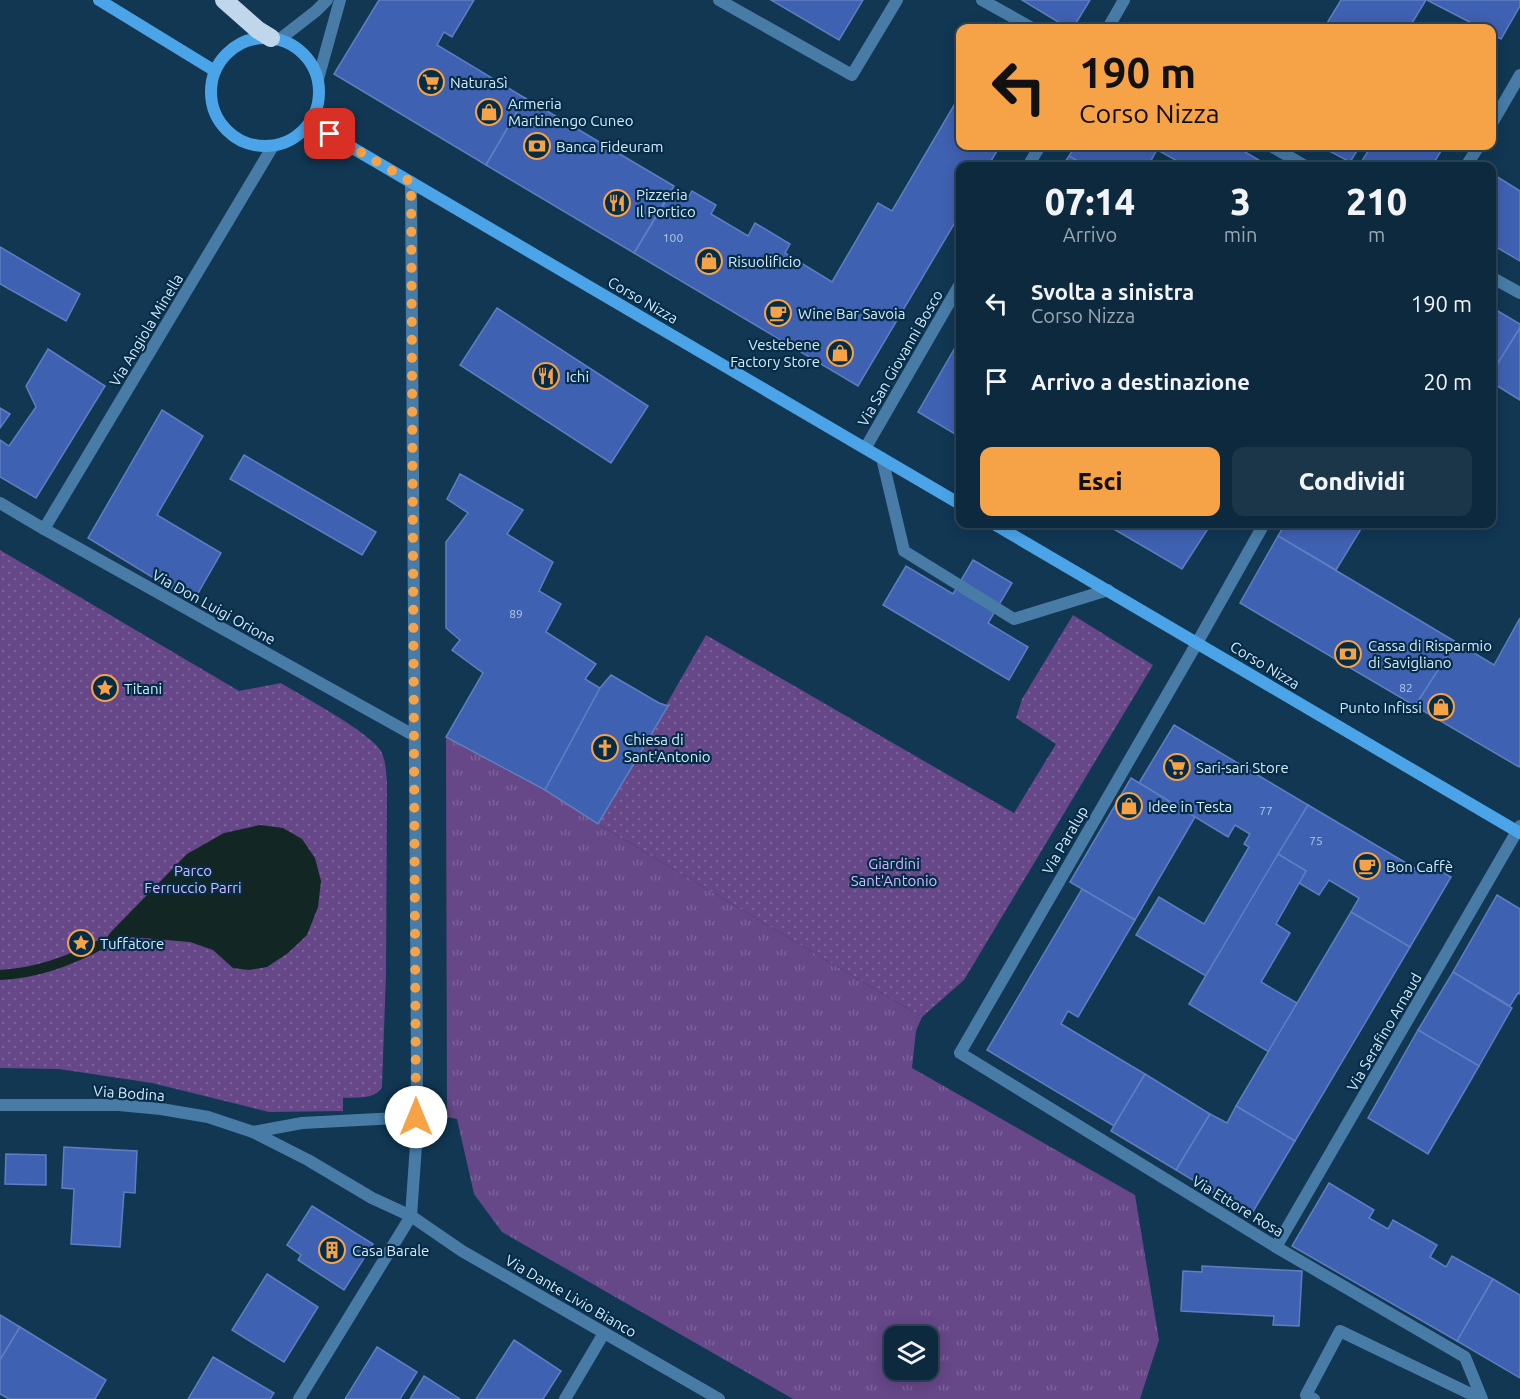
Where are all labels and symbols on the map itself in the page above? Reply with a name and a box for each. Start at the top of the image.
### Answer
supermarket icon: NaturaSì [416,67,446,97]
place label: NaturaSì [450,74,508,91]
place label: Armeria Martinengo Cuneo [508,95,633,129]
shop icon: Armeria Martinengo Cuneo [474,97,504,127]
pin [304,108,355,159]
bank icon: Banca Fideuram [522,131,552,161]
place label: Banca Fideuram [556,138,663,155]
place label: Pizzeria Il Portico [636,186,696,220]
restaurant icon: Pizzeria Il Portico [602,188,632,218]
house number: 100 [663,231,683,244]
shop icon: Risuolificio [694,246,724,276]
place label: Risuolificio [728,253,801,270]
street label: Via Angiola Minella [106,271,186,389]
street label: Corso Nizza [605,273,681,327]
street label: Via San Giovanni Bosco [854,287,946,429]
cafe icon: Wine Bar Savoia [763,298,793,328]
place label: Wine Bar Savoia [798,305,905,322]
place label: Vestebene Factory Store [730,336,820,370]
shop icon: Vestebene Factory Store [825,338,855,368]
restaurant icon: Ichi [531,361,561,391]
place label: Ichi [566,368,589,385]
street label: Via Don Luigi Orione [149,566,279,648]
house number: 89 [509,607,523,620]
place label: Cassa di Risparmio di Savigliano [1368,637,1492,671]
street label: Corso Nizza [1227,638,1303,692]
bank icon: Cassa di Risparmio di Savigliano [1333,639,1363,669]
place icon: Titani [90,673,120,703]
place label: Titani [124,680,162,697]
house number: 82 [1399,681,1413,694]
shop icon: Punto Infissi [1426,692,1456,722]
place label: Punto Infissi [1339,699,1422,716]
place label: Chiesa di Sant'Antonio [624,731,711,765]
church icon: Chiesa di Sant'Antonio [590,733,620,763]
supermarket icon: Sari-sari Store [1162,752,1192,782]
place label: Sari-sari Store [1196,759,1289,776]
shop icon: Idee in Testa [1114,791,1144,821]
place label: Idee in Testa [1148,798,1232,815]
street label: Via Paralup [1039,803,1091,877]
house number: 77 [1259,804,1273,817]
house number: 75 [1309,834,1323,847]
cafe icon: Bon Caffè [1352,851,1382,881]
park label: Giardini Sant'Antonio [851,855,937,889]
place label: Bon Caffè [1386,858,1453,875]
park label: Parco Ferruccio Parri [144,862,242,896]
place icon: Tuffatore [66,928,96,958]
place label: Tuffatore [100,935,164,952]
street label: Via Serafino Arnaud [1343,970,1425,1094]
street label: Via Bodina [93,1082,165,1104]
position arrow [384,1085,448,1149]
street label: Via Ettore Rosa [1189,1172,1287,1240]
building icon: Casa Barale [317,1235,347,1265]
place label: Casa Barale [352,1242,429,1259]
street label: Via Dante Livio Bianco [502,1251,640,1341]

